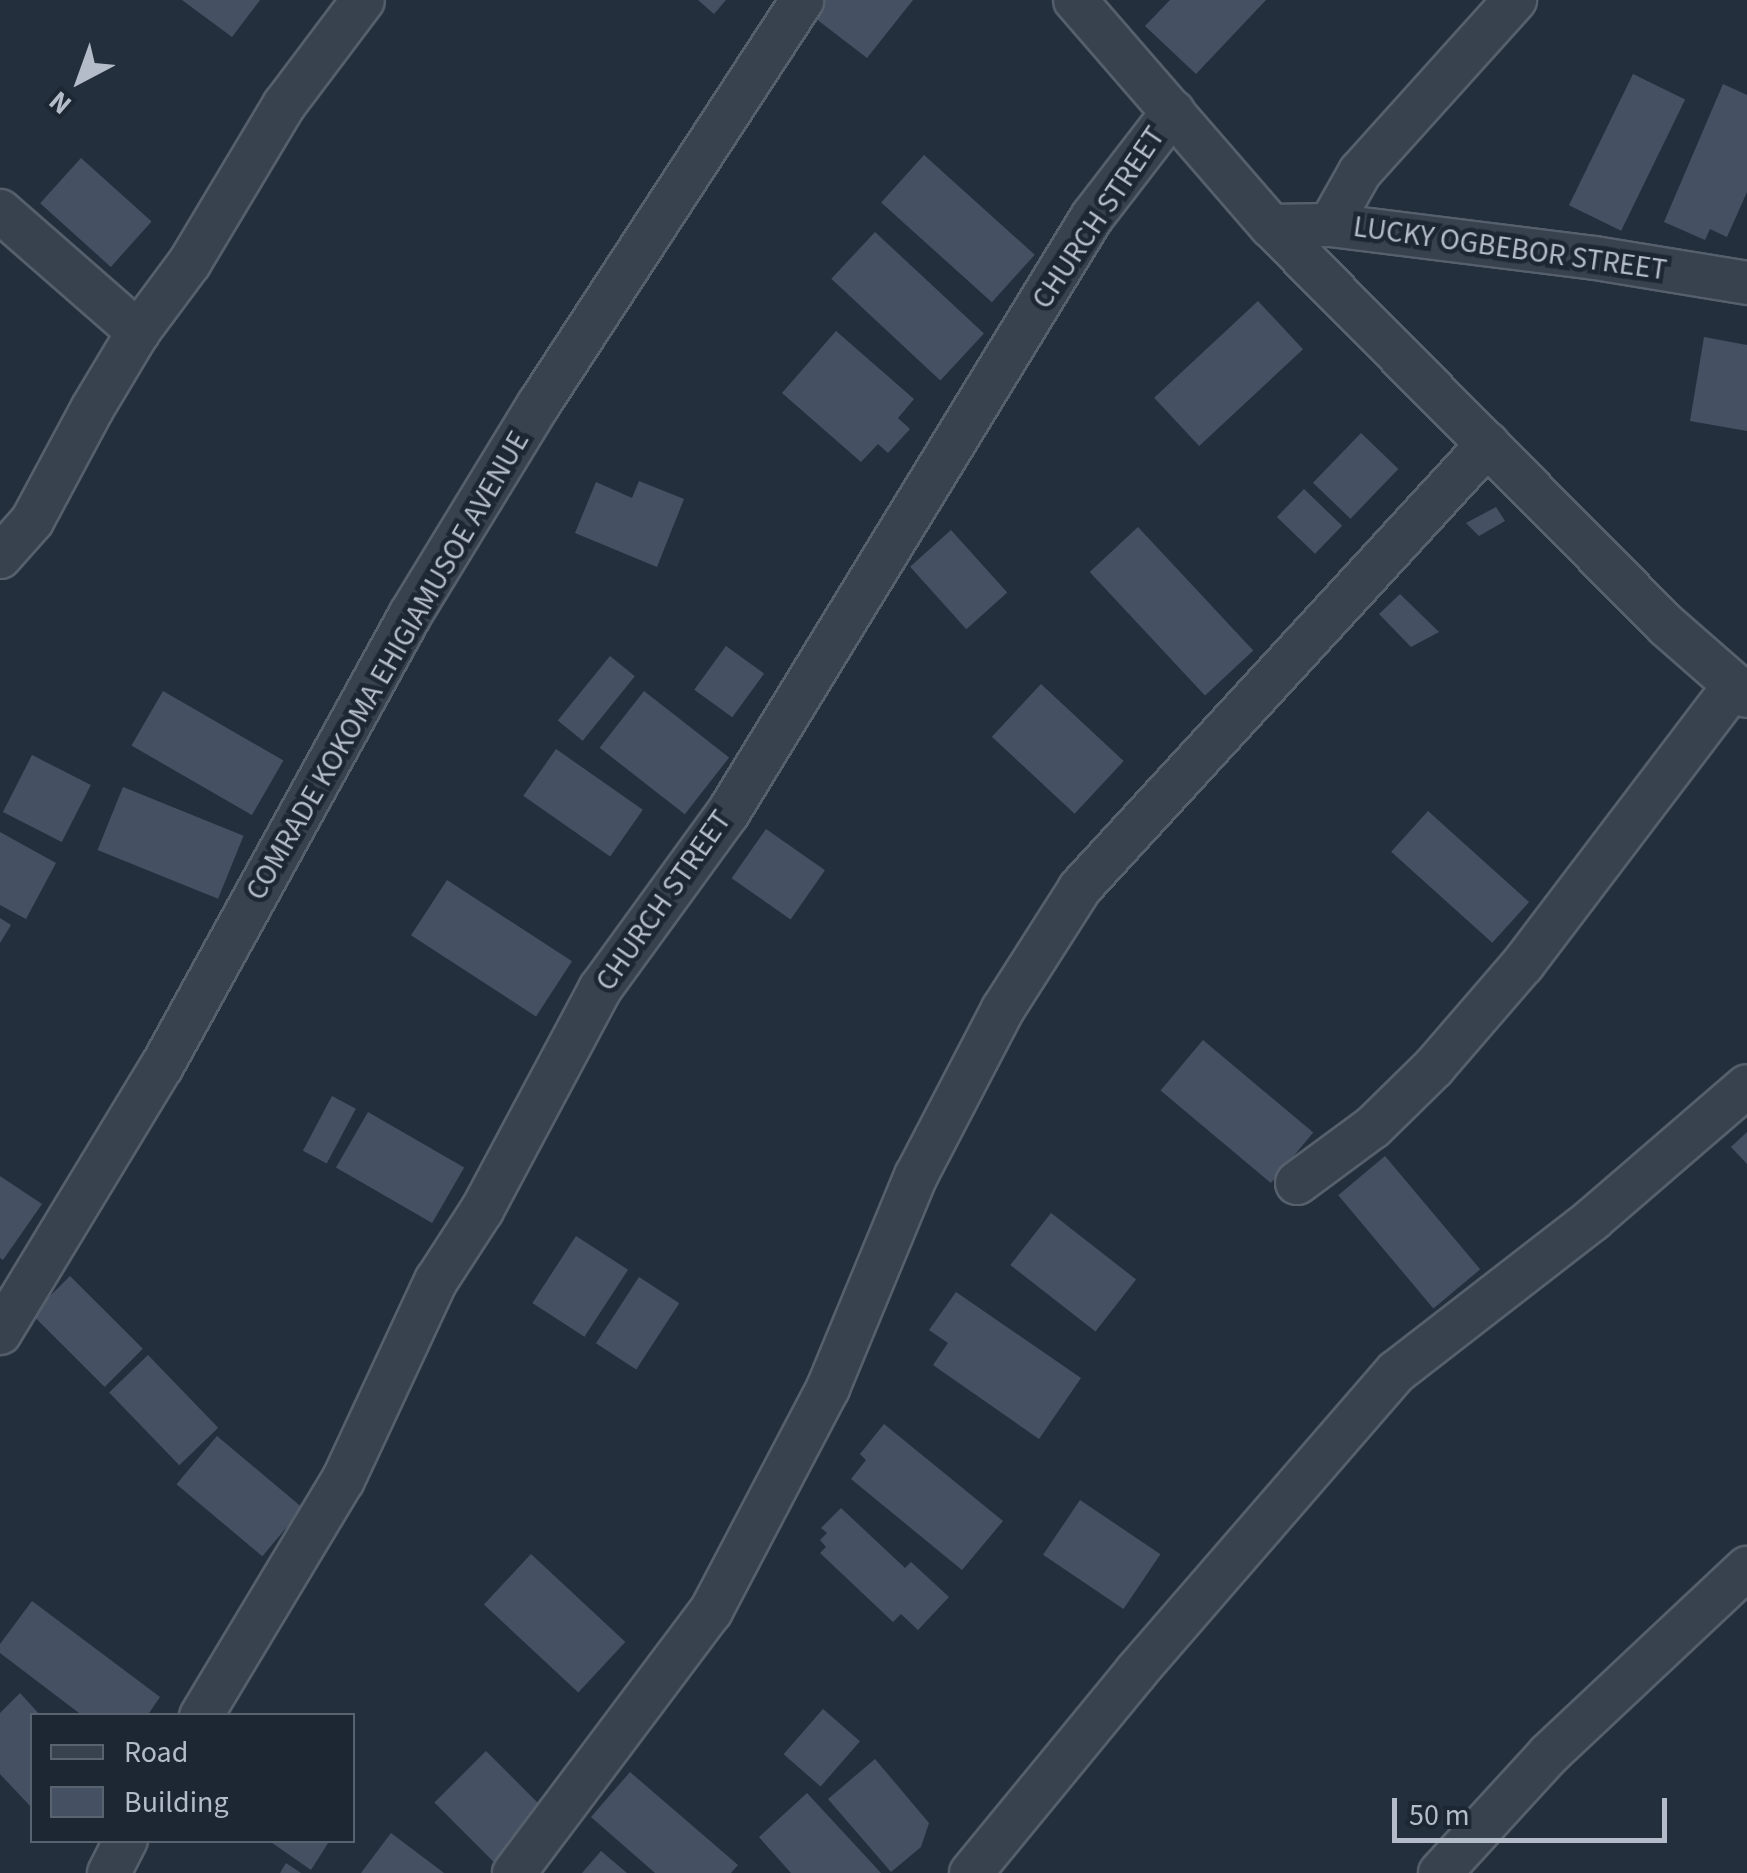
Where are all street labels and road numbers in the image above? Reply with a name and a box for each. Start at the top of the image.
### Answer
street label: CHURCH STREET [1025,120,1173,316]
street label: LUCKY OGBEBOR STREET [1351,209,1669,289]
street label: COMRADE KOKOMA EHIGIAMUSOE AVENUE [239,425,537,907]
street label: CHURCH STREET [588,804,740,998]

